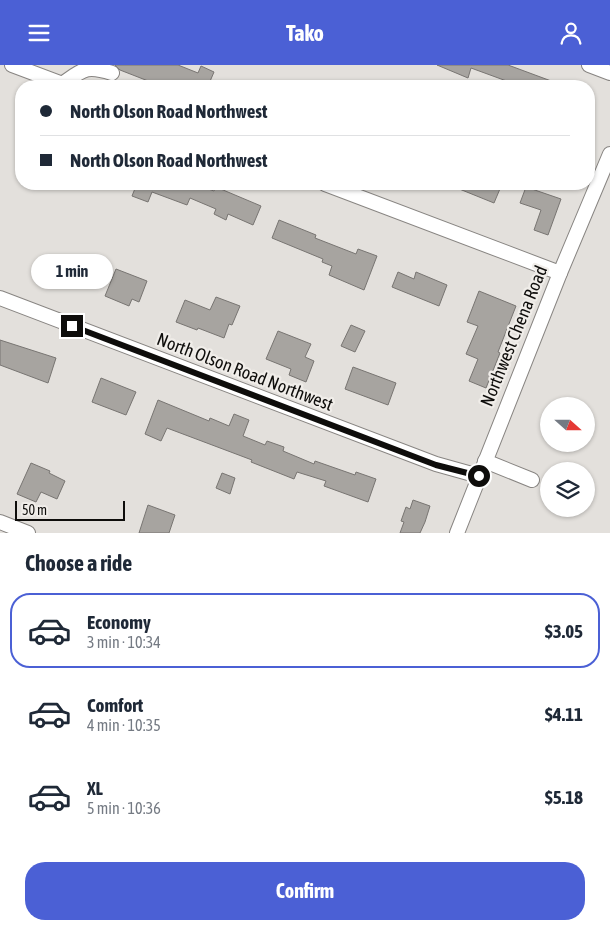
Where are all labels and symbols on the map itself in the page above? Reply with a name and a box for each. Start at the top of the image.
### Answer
callout: 1 min [31,253,113,289]
street label: Northwest Chena Road [476,262,551,409]
route end [61,315,83,337]
street label: North Olson Road Northwest [154,328,336,415]
north arrow [540,397,595,453]
route start [468,465,490,487]
scale bar [15,497,125,521]

